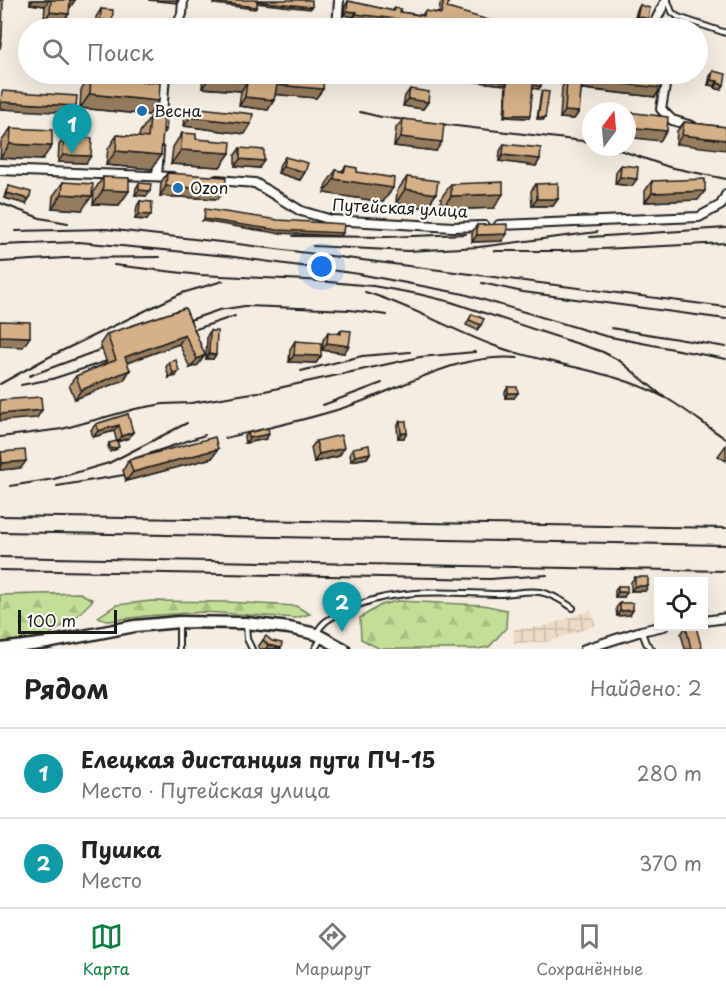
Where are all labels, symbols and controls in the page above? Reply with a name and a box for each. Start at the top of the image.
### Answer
search box [18,18,708,84]
icon: search [39,35,72,68]
text: Поиск [87,35,154,68]
place label: Весна [154,98,202,122]
north arrow [582,102,636,156]
pin: 1 [52,104,92,154]
marker: Весна [135,104,149,118]
place label: Ozon [190,175,228,199]
marker: Ozon [171,181,185,195]
street label: Путейская улица [332,191,468,223]
your location [307,252,336,281]
map controls [654,577,708,631]
button: locate [654,577,708,631]
pin: 2 [322,582,362,632]
scale bar [18,607,117,634]
text: 100 m [27,608,76,632]
text: Рядом [24,669,109,708]
text: Найдено: 2 [590,673,702,703]
text: Елецкая дистанция пути ПЧ-15 [81,742,436,775]
text: 1 [39,758,48,788]
text: 280 m [637,758,702,788]
text: Место · Путейская улица [81,775,330,805]
text: Пушка [81,832,161,865]
text: 2 [36,848,51,878]
text: 370 m [639,848,702,878]
text: Место [81,865,142,895]
tab: Карта [83,920,130,980]
tab: Маршрут [295,920,371,980]
tab: Сохранённые [536,920,643,980]

